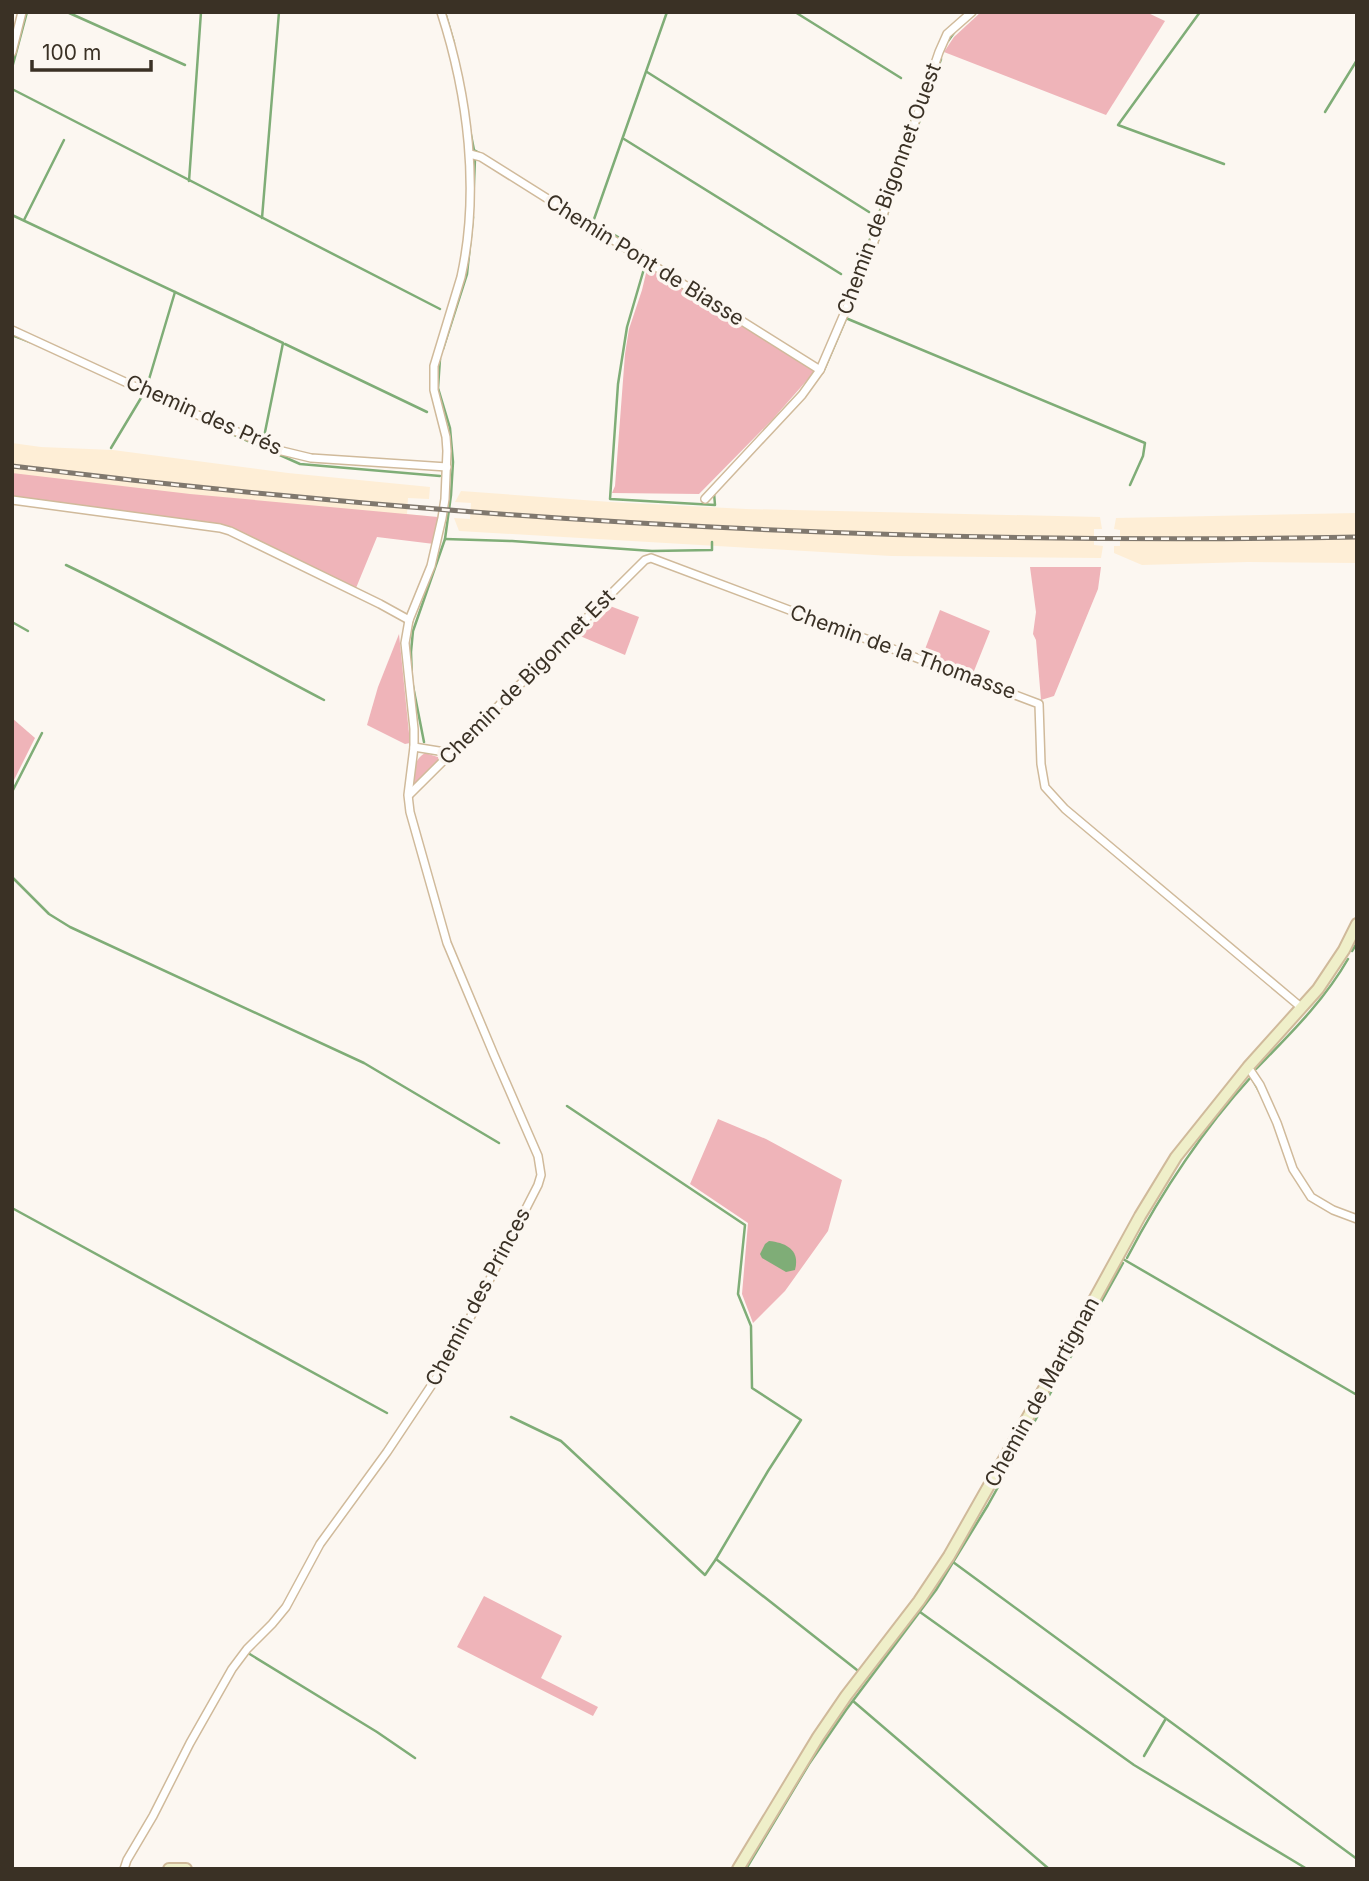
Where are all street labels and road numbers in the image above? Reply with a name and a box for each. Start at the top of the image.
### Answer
street label: Chemin de Bigonnet Ouest [831,60,946,318]
street label: Chemin Pont de Biasse [542,188,749,331]
street label: Chemin des Prés [122,369,286,460]
street label: Chemin de Bigonnet Est [434,584,620,769]
street label: Chemin de la Thomasse [787,599,1020,704]
street label: Chemin des Princes [420,1203,535,1390]
street label: Chemin de Martignan [979,1292,1104,1491]

